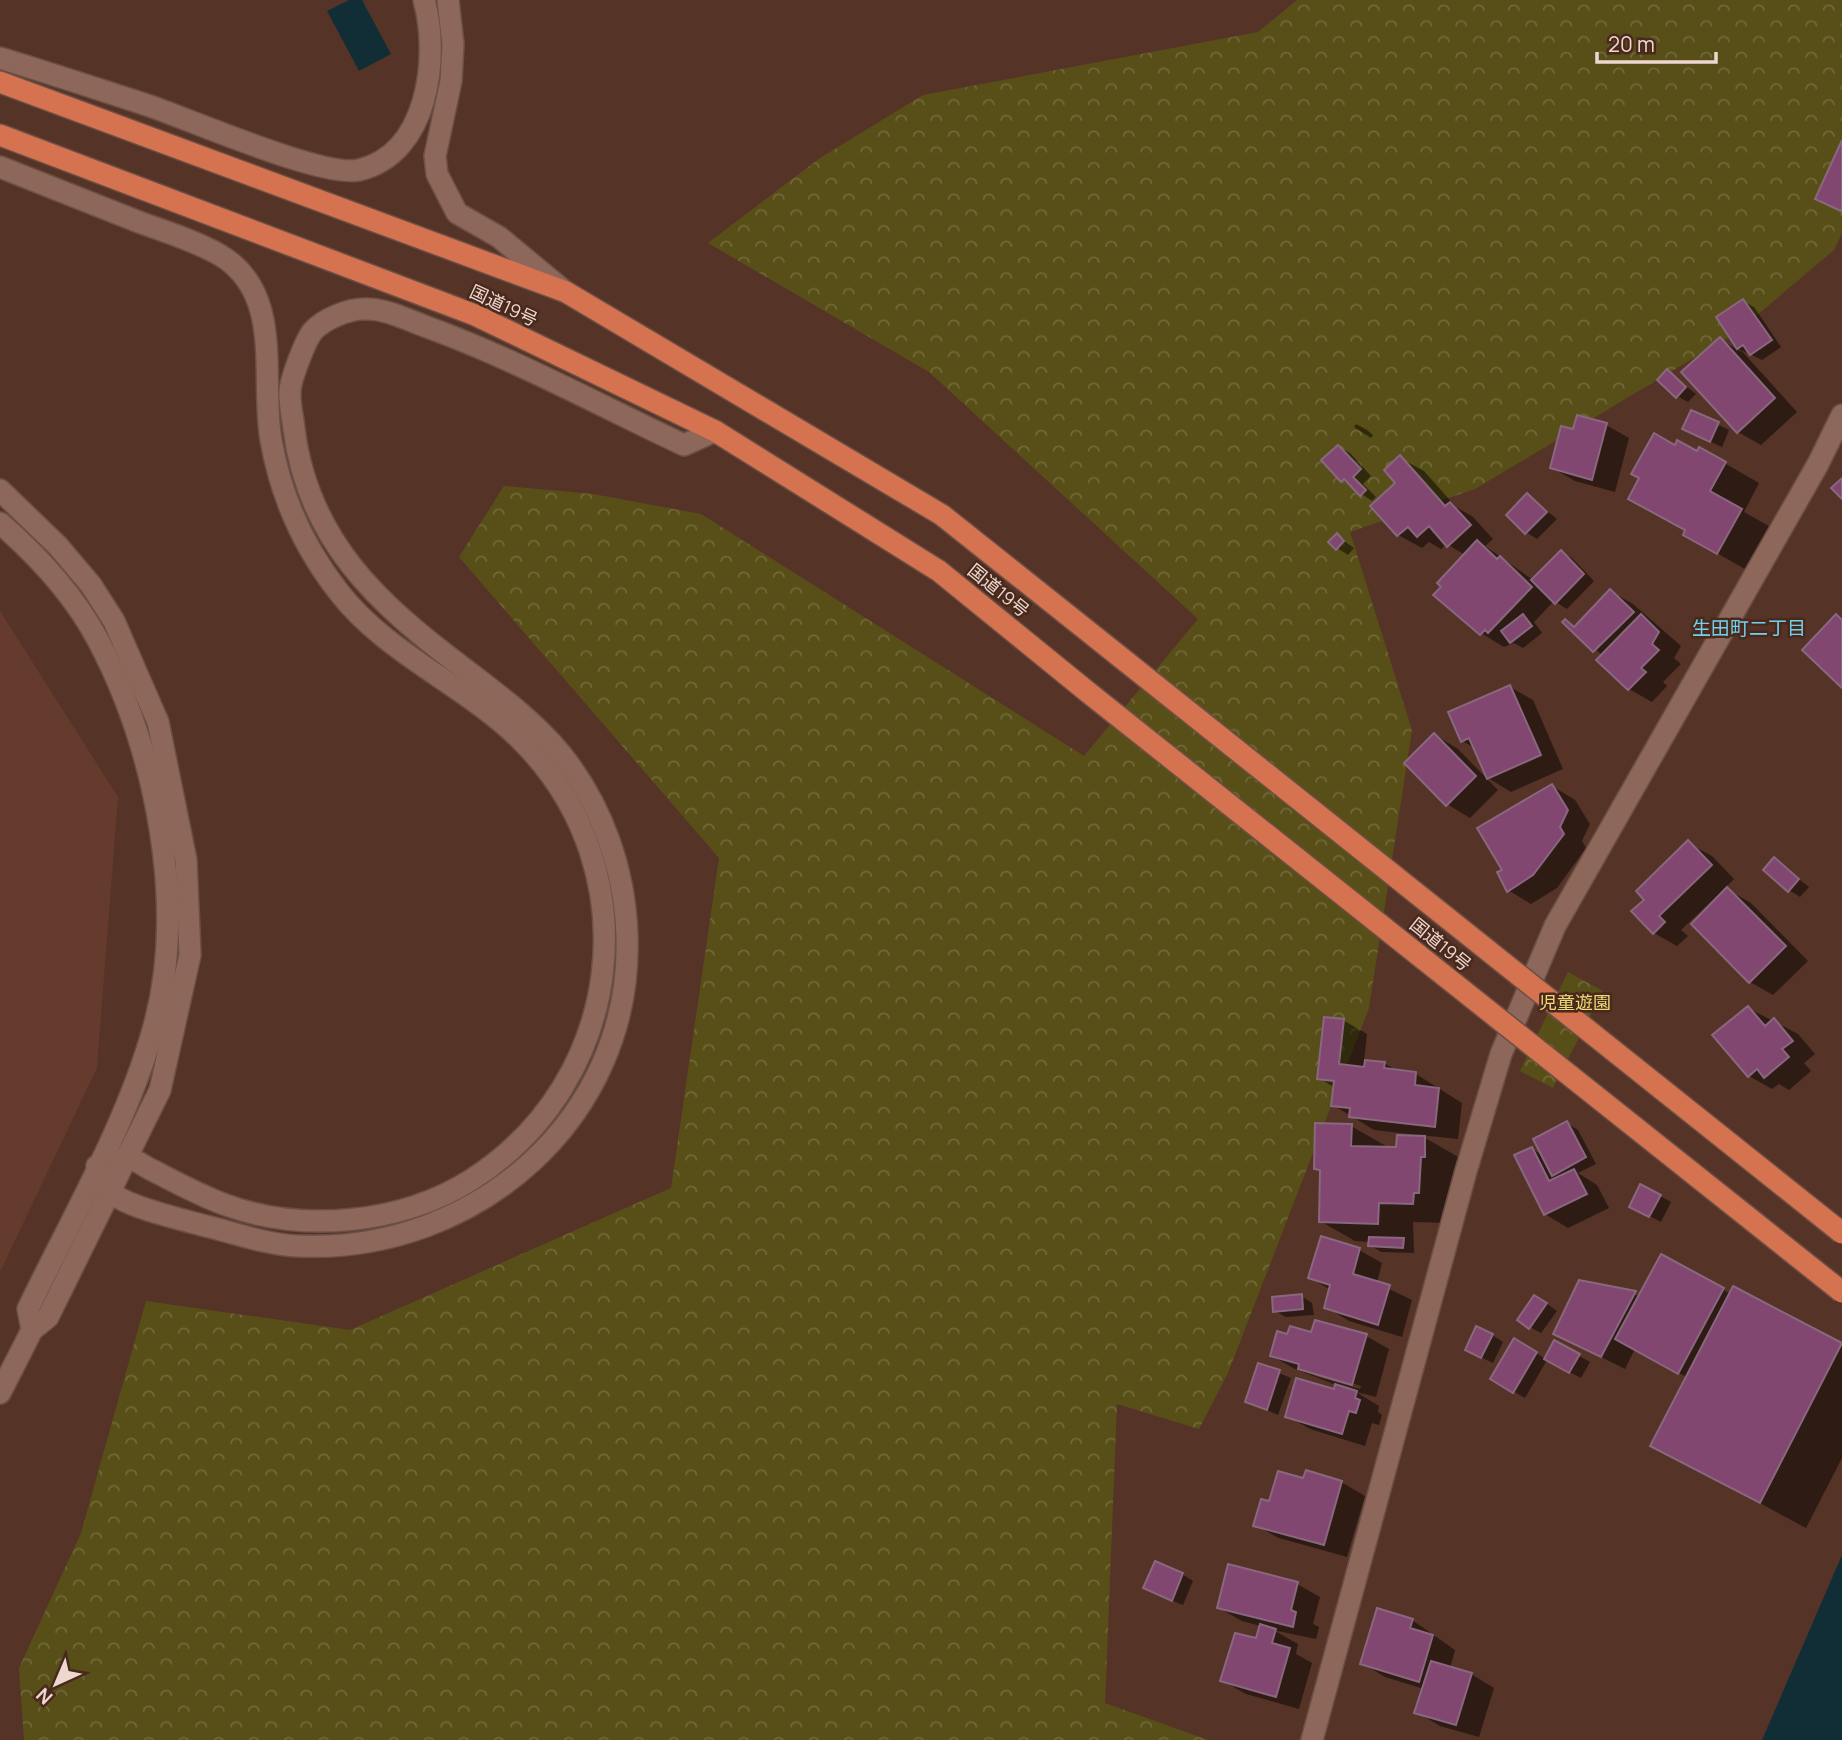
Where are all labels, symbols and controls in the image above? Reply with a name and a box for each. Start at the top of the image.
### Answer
scale bar [1597,21,1716,65]
text: 20 m [1608,30,1655,58]
street label: 国道19号 [466,279,542,331]
street label: 国道19号 [963,558,1035,622]
district label: 生田町二丁目 [1692,615,1806,641]
street label: 国道19号 [1405,912,1477,976]
park label: 児童遊園 [1539,990,1611,1014]
north arrow [21,1649,91,1719]
text: N [30,1682,58,1710]

